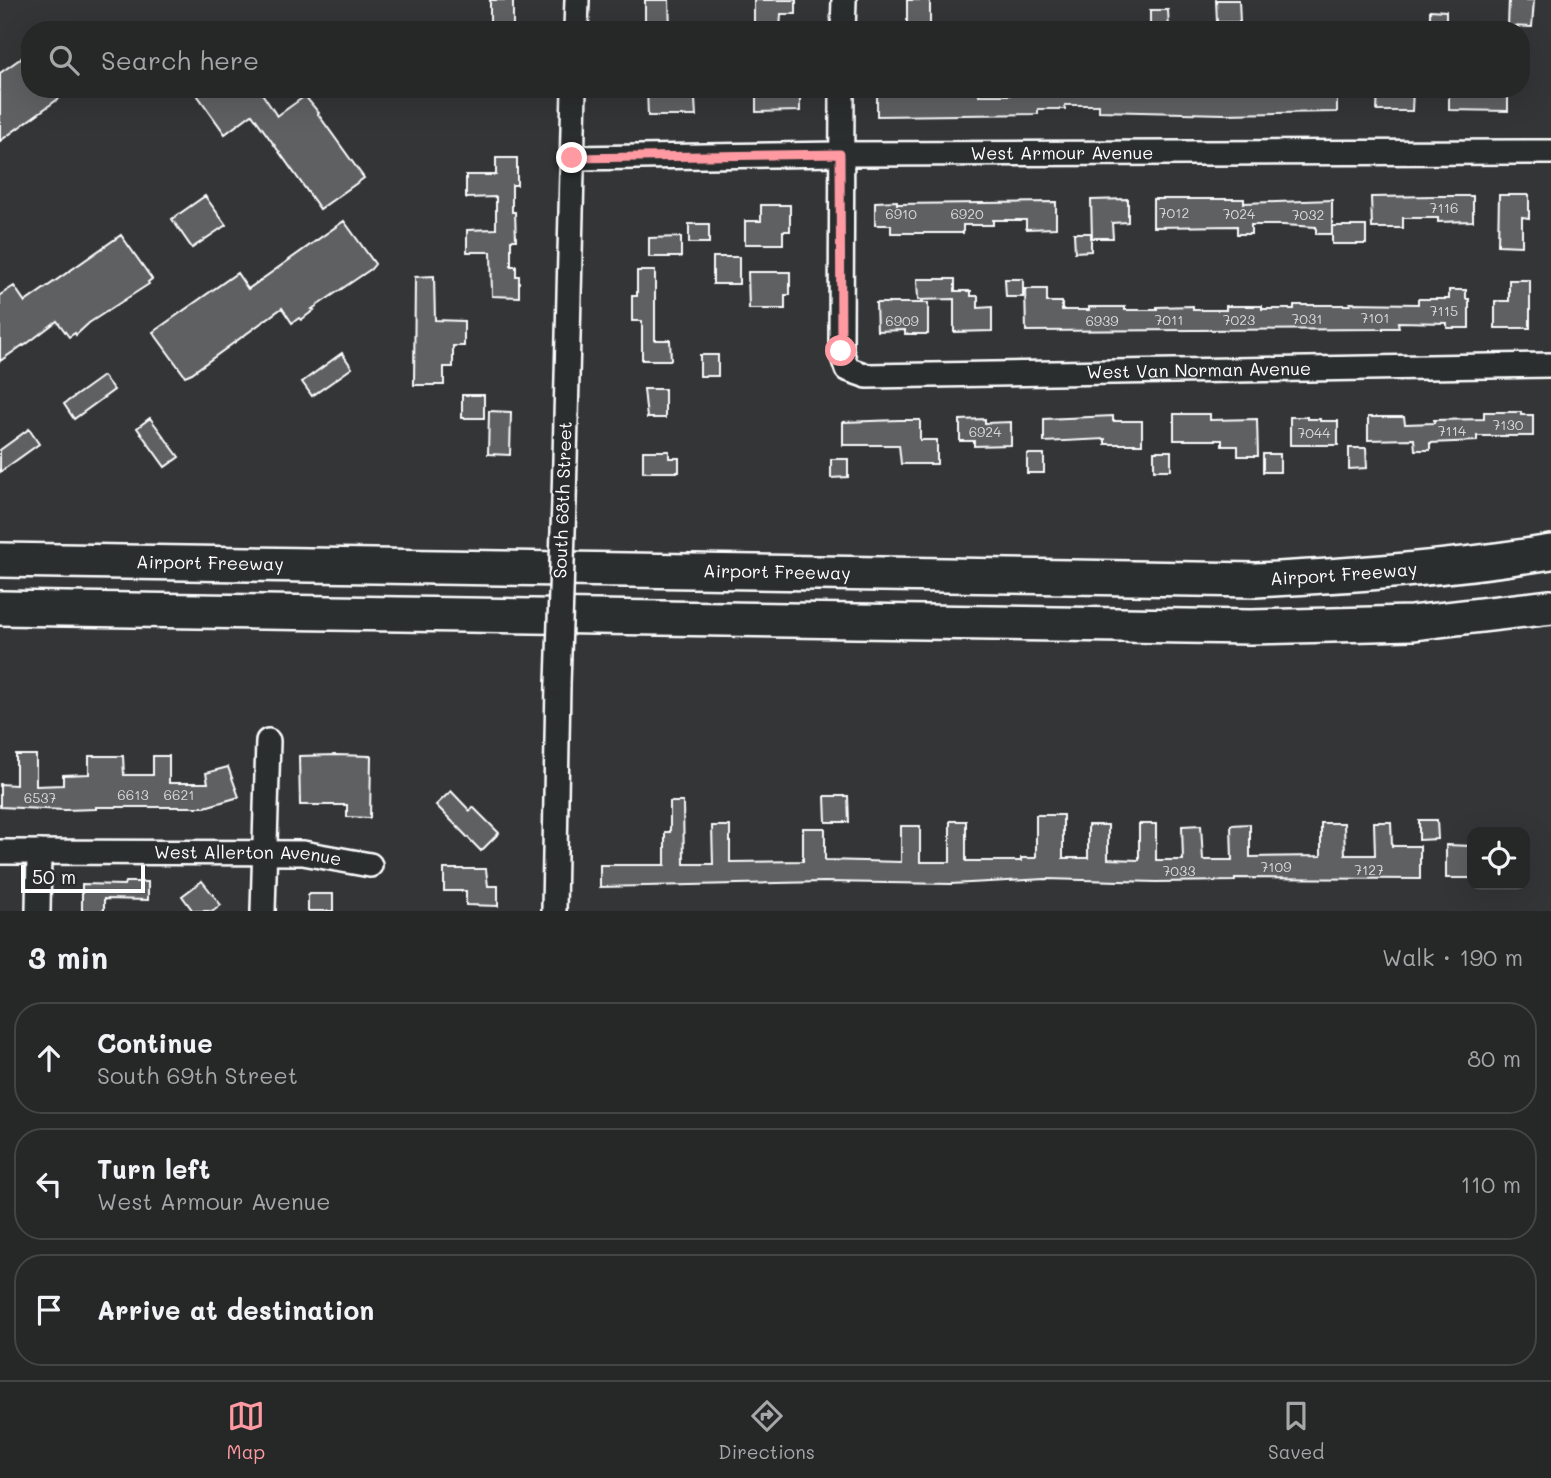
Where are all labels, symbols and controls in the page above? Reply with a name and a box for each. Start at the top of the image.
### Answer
search box [21,21,1530,98]
icon: search [45,41,83,79]
text: Search here [101,43,259,77]
street label: West Armour Avenue [970,140,1153,165]
route end [556,142,587,173]
house number: 7116 [1430,198,1458,217]
house number: 7012 [1159,203,1189,222]
house number: 6910 [885,204,917,223]
house number: 6920 [950,204,984,223]
house number: 7024 [1223,204,1256,223]
house number: 7032 [1292,205,1324,224]
house number: 7115 [1430,301,1458,320]
house number: 7101 [1361,308,1389,327]
house number: 7031 [1292,309,1322,328]
house number: 7011 [1155,310,1183,329]
house number: 7023 [1223,310,1255,329]
house number: 6909 [885,311,919,330]
house number: 6939 [1085,311,1119,330]
route start [825,335,856,366]
street label: West Van Norman Avenue [1086,356,1311,383]
house number: 7130 [1493,415,1524,434]
street label: South 68th Street [547,421,577,579]
house number: 7114 [1438,421,1467,440]
house number: 6924 [969,422,1002,441]
house number: 7044 [1298,423,1331,442]
street label: Airport Freeway [136,549,284,576]
street label: Airport Freeway [1269,556,1418,590]
street label: Airport Freeway [703,558,851,585]
house number: 6613 [117,785,149,804]
house number: 6621 [164,785,194,804]
house number: 6537 [24,788,57,807]
map controls [1467,827,1530,890]
button: locate [1467,827,1530,890]
street label: West Allerton Avenue [154,840,344,871]
house number: 7109 [1261,857,1291,876]
house number: 7127 [1354,860,1384,879]
house number: 7033 [1163,861,1195,880]
scale bar [21,862,145,894]
text: 50 m [32,864,76,889]
text: 3 min [28,937,108,977]
text: Walk · 190 m [1382,942,1523,972]
text: Continue [97,1026,213,1060]
icon: ahead [30,1039,68,1077]
text: 80 m [1467,1043,1521,1073]
text: South 69th Street [97,1060,298,1090]
text: Turn left [97,1152,210,1186]
icon: left [30,1165,68,1203]
text: 110 m [1461,1169,1521,1199]
text: West Armour Avenue [97,1186,331,1216]
icon: arrive [30,1291,68,1329]
text: Arrive at destination [97,1293,374,1327]
tab: Map [227,1397,265,1464]
tab: Directions [718,1397,815,1464]
tab: Saved [1268,1397,1324,1464]

